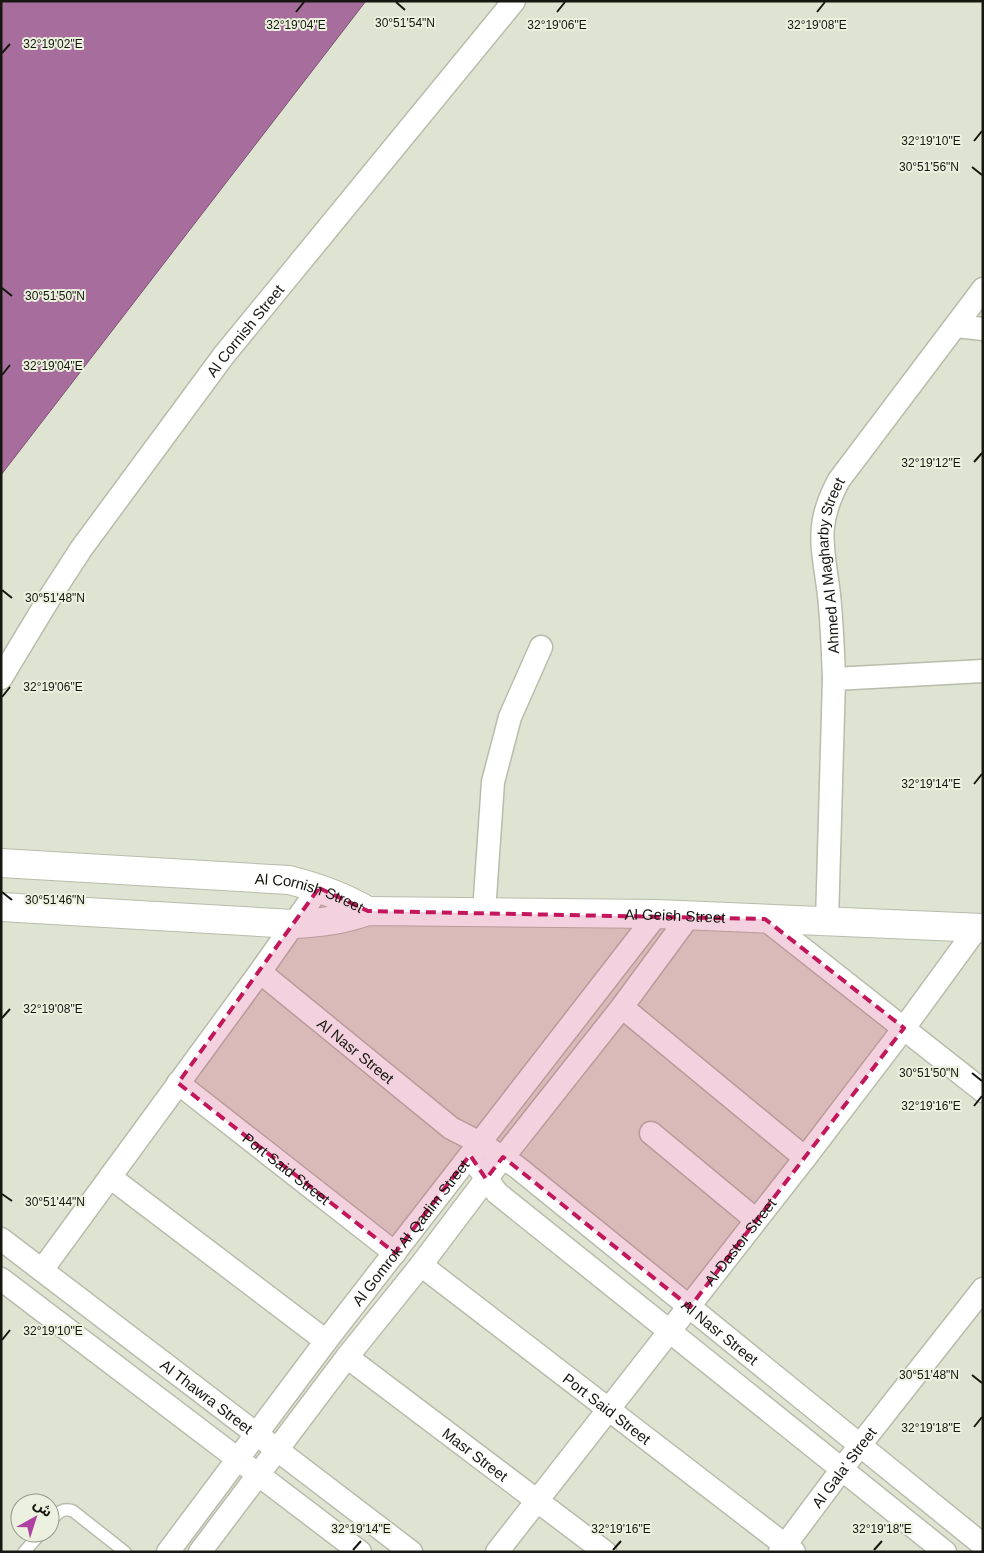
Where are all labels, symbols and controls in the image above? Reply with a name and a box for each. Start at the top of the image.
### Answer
text: 30°51'54"N [375,16,435,30]
text: 32°19'04"E [266,18,326,32]
text: 32°19'06"E [527,18,587,32]
text: 32°19'08"E [787,18,847,32]
text: 32°19'02"E [23,37,83,51]
text: 32°19'10"E [901,134,961,148]
text: 30°51'56"N [899,160,959,174]
street label: Al Cornish Street [203,280,287,380]
text: 30°51'50"N [25,289,85,303]
text: 32°19'04"E [23,359,83,373]
text: 32°19'12"E [901,456,961,470]
street label: Ahmed Al Magharby Street [814,473,848,654]
text: 30°51'48"N [25,591,85,605]
text: 32°19'06"E [23,680,83,694]
text: 32°19'14"E [901,777,961,791]
street label: Al Cornish Street [254,869,368,916]
text: 30°51'46"N [25,893,85,907]
street label: Al Geish Street [625,905,727,925]
text: 32°19'08"E [23,1002,83,1016]
street label: Al Nasr Street [314,1014,398,1087]
text: 30°51'50"N [899,1066,959,1080]
text: 32°19'16"E [901,1099,961,1113]
street label: Port Said Street [240,1129,334,1208]
street label: Al Gomrok Al Qadim Street [348,1155,473,1309]
street label: Al Dastor Street [700,1194,779,1289]
text: 30°51'44"N [25,1195,85,1209]
street label: Al Nasr Street [679,1296,762,1368]
text: 32°19'10"E [23,1324,83,1338]
street label: Al Thawra Street [157,1356,257,1437]
text: 30°51'48"N [899,1368,959,1382]
street label: Port Said Street [560,1369,655,1448]
text: 32°19'18"E [901,1421,961,1435]
street label: Al Gala' Street [808,1423,880,1511]
street label: Masr Street [439,1424,512,1485]
north arrow [10,1493,60,1543]
text: ش [31,1496,56,1520]
text: 32°19'14"E [331,1522,391,1536]
text: 32°19'16"E [591,1522,651,1536]
text: 32°19'18"E [852,1522,912,1536]

